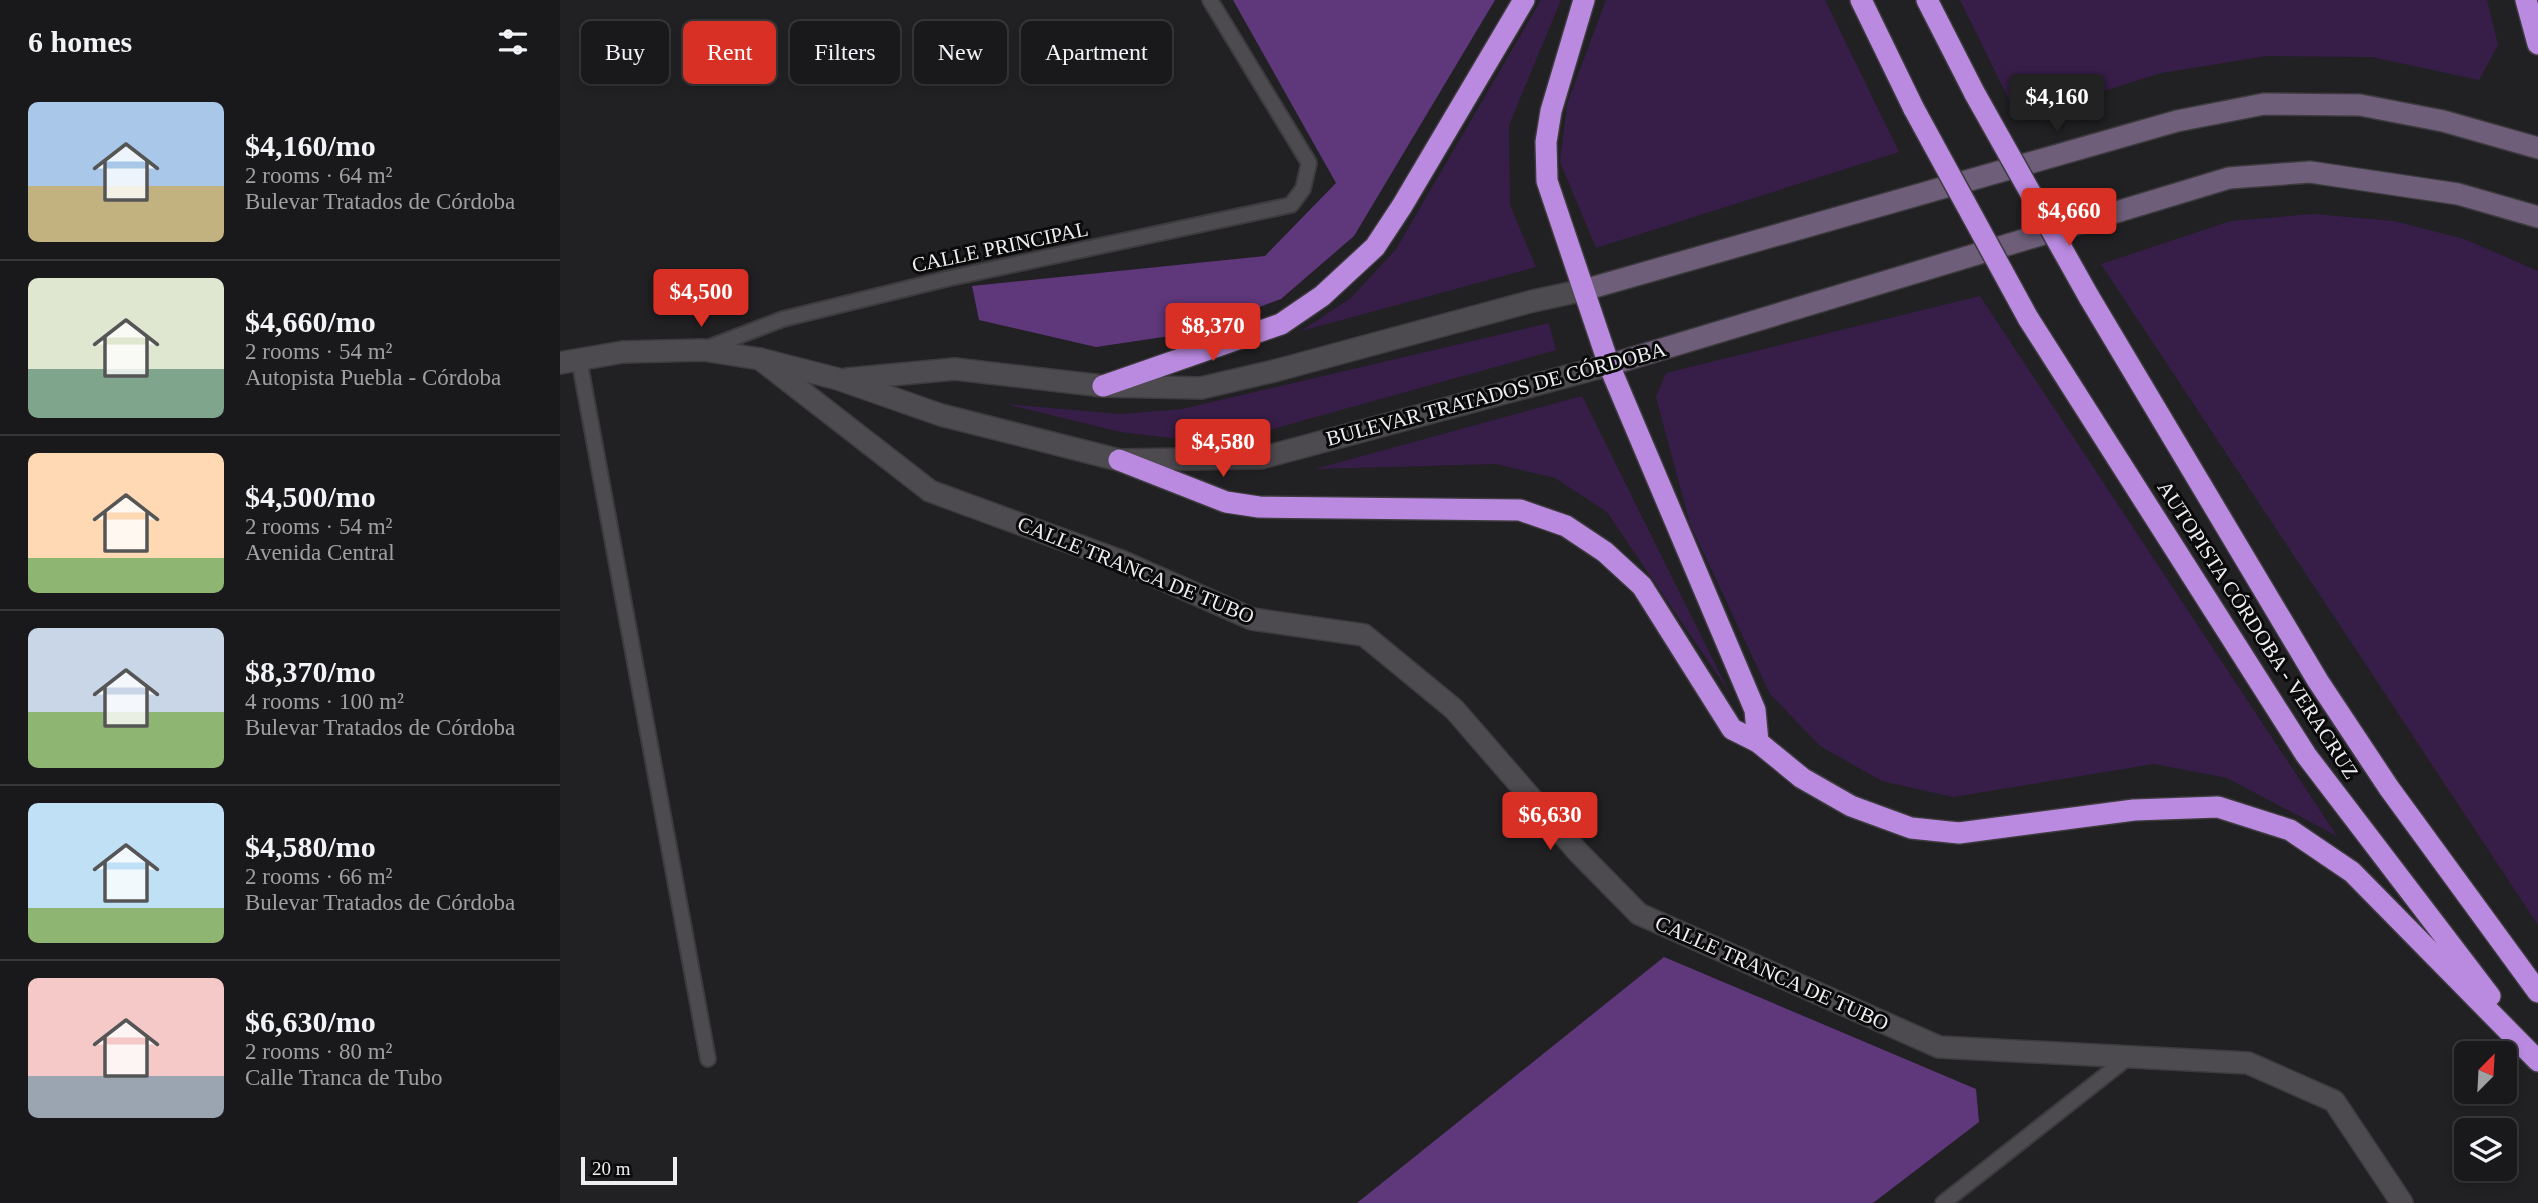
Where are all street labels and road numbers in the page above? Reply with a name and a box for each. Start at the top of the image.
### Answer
street label: CALLE PRINCIPAL [910,217,1090,277]
street label: BULEVAR TRATADOS DE CÓRDOBA [1324,337,1669,451]
street label: AUTOPISTA CÓRDOBA - VERACRUZ [2152,476,2364,784]
street label: CALLE TRANCA DE TUBO [1014,511,1258,629]
street label: CALLE TRANCA DE TUBO [1652,911,1892,1035]

